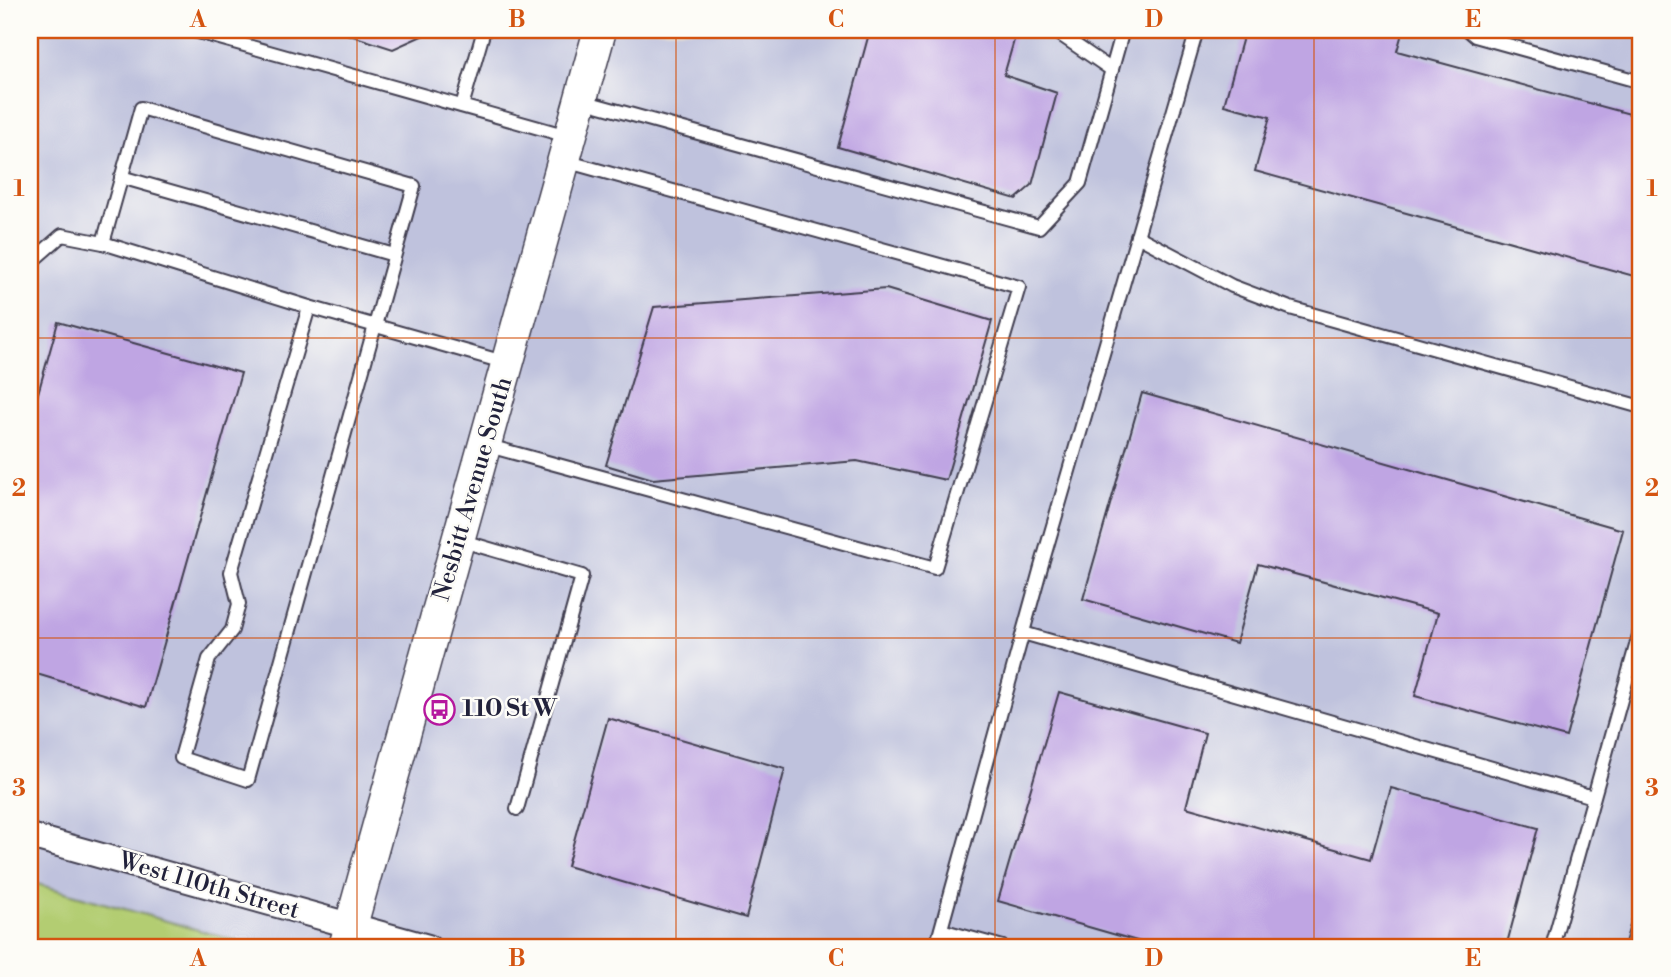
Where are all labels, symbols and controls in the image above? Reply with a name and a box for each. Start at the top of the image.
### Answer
text: A [189,6,207,34]
text: B [508,6,526,34]
text: C [828,6,844,34]
text: D [1145,6,1163,34]
text: E [1465,6,1481,34]
text: 1 [13,175,25,203]
text: 1 [1646,175,1658,203]
street label: Nesbitt Avenue South [427,374,519,604]
text: 2 [12,475,26,503]
text: 2 [1645,475,1659,503]
bus stop icon: 110 St W [422,692,456,726]
place label: 110 St W [462,694,558,724]
text: 3 [12,775,26,803]
text: 3 [1645,775,1659,803]
street label: West 110th Street [114,846,303,926]
text: A [189,945,207,973]
text: B [508,945,526,973]
text: C [828,945,844,973]
text: D [1145,945,1163,973]
text: E [1465,945,1481,973]

